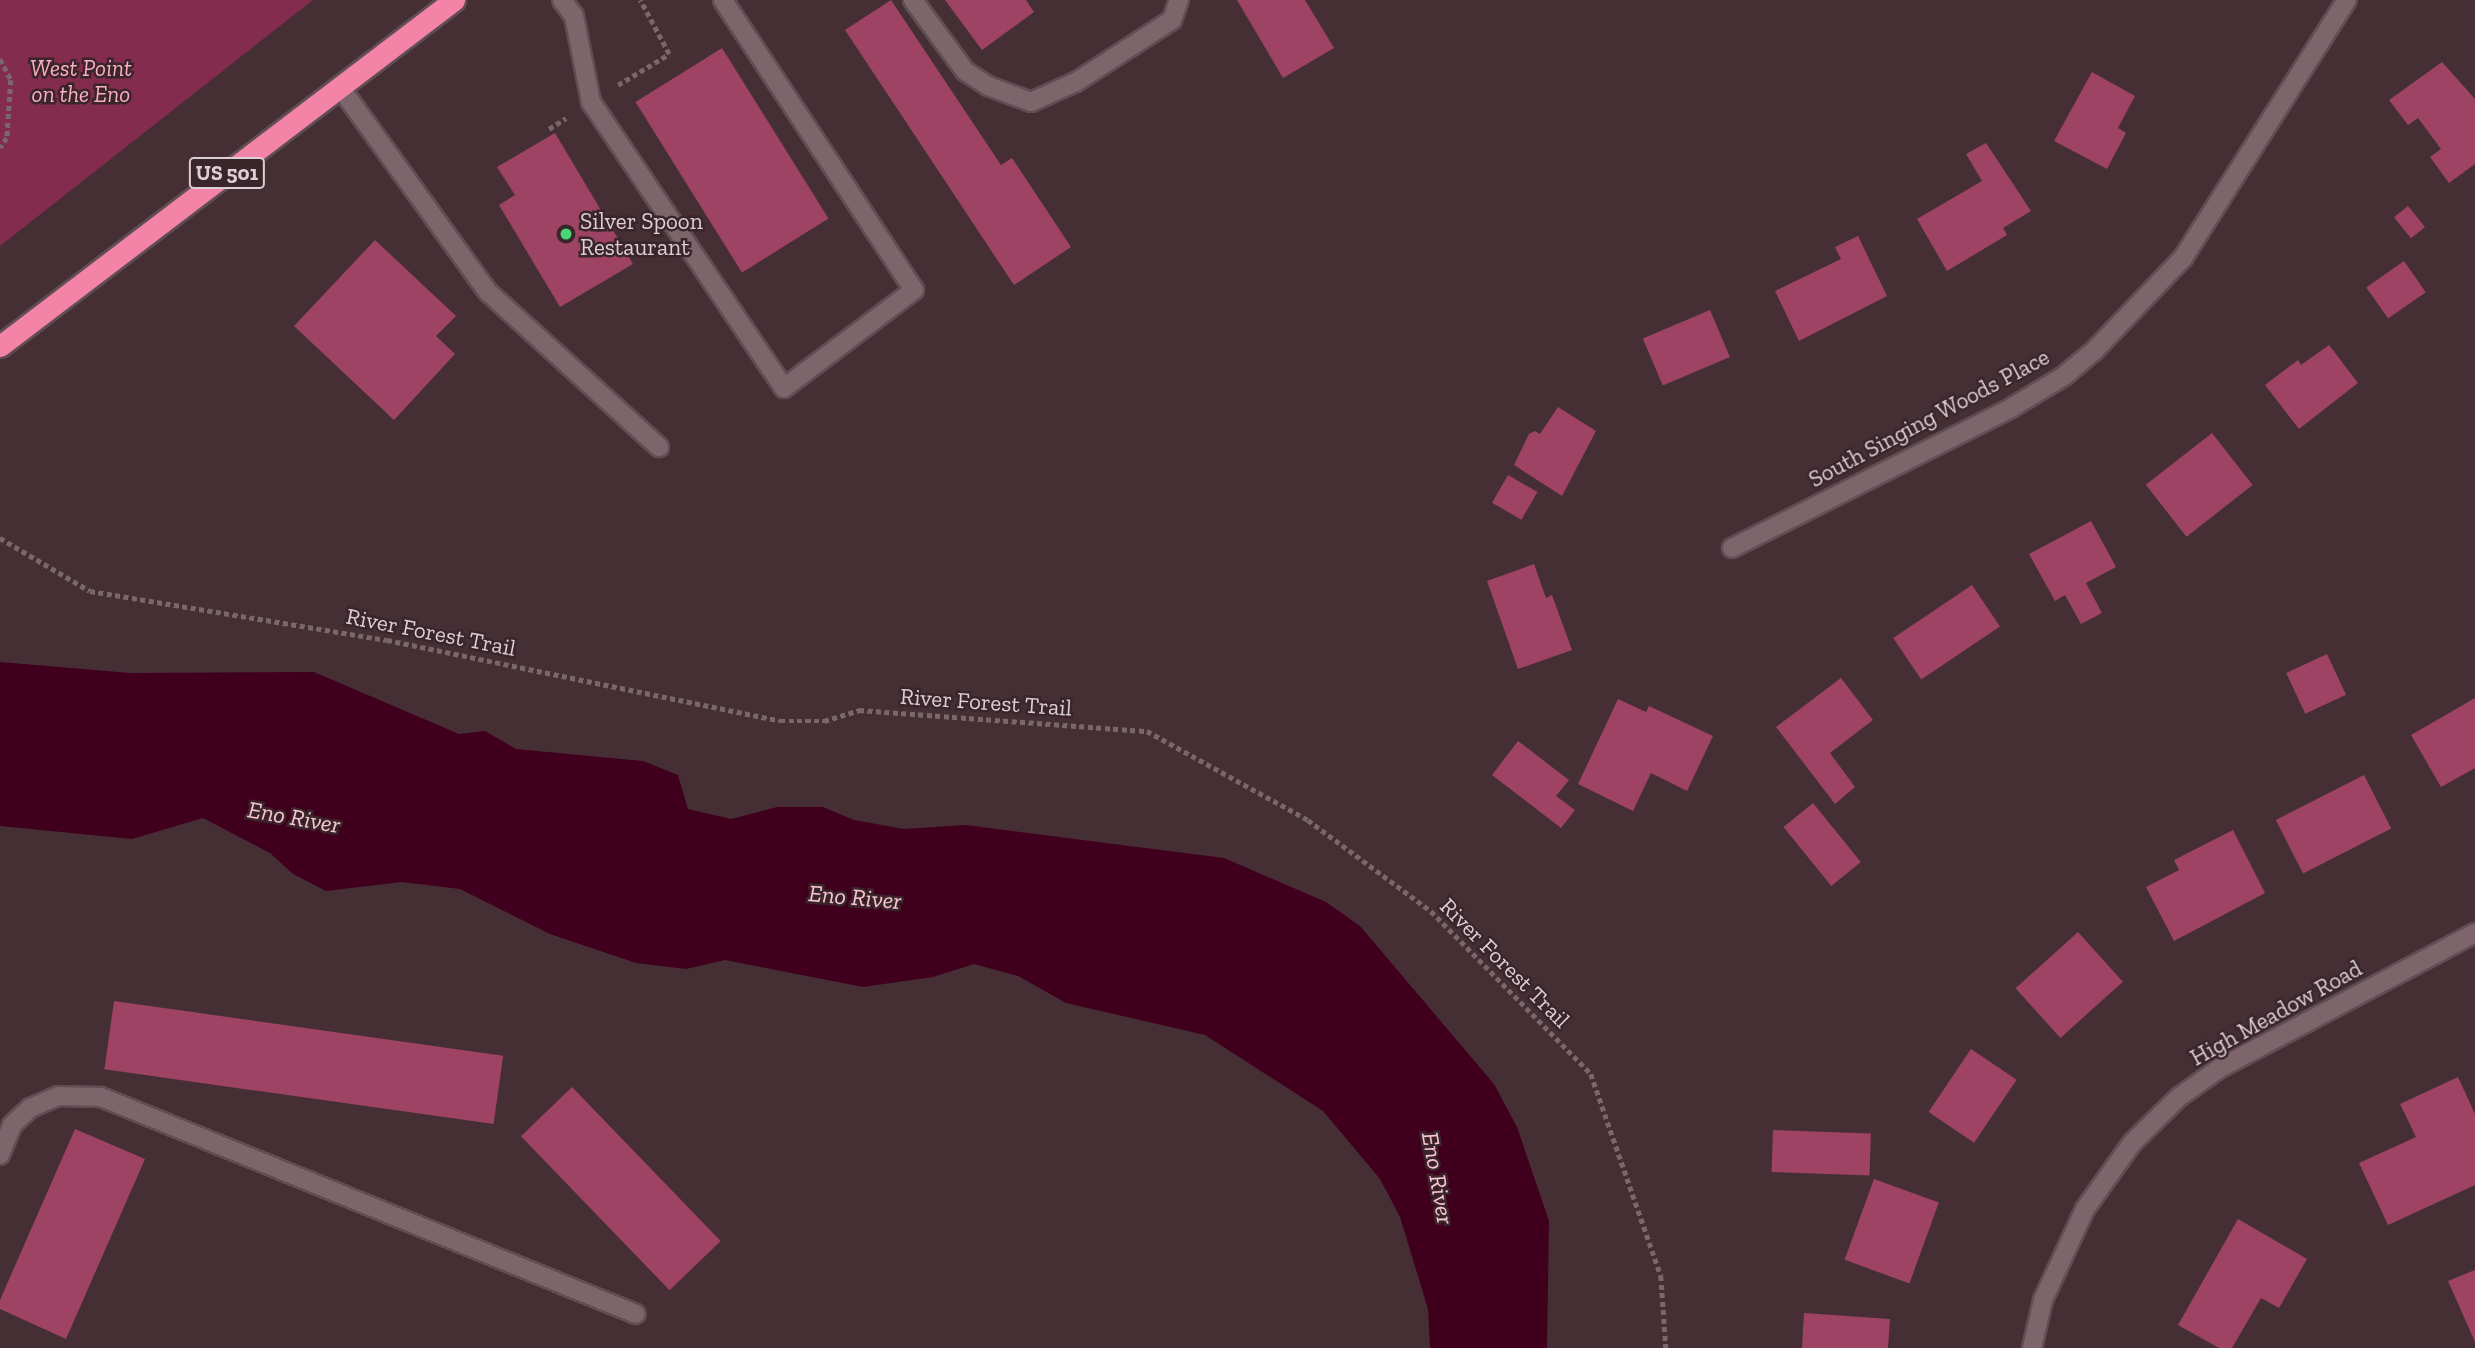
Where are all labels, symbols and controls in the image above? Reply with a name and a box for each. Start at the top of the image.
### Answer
park label: West Point on the Eno [30,54,132,108]
road number: US 501 [188,156,266,190]
place label: Silver Spoon Restaurant [580,207,703,261]
marker: Silver Spoon Restaurant [558,226,574,242]
street label: South Singing Woods Place [1804,343,2054,493]
street label: River Forest Trail [343,602,519,662]
street label: River Forest Trail [899,682,1073,722]
water label: Eno River [246,795,342,839]
water label: Eno River [807,879,903,915]
street label: River Forest Trail [1434,892,1576,1034]
street label: High Meadow Road [2185,954,2367,1072]
water label: Eno River [1416,1130,1460,1226]

